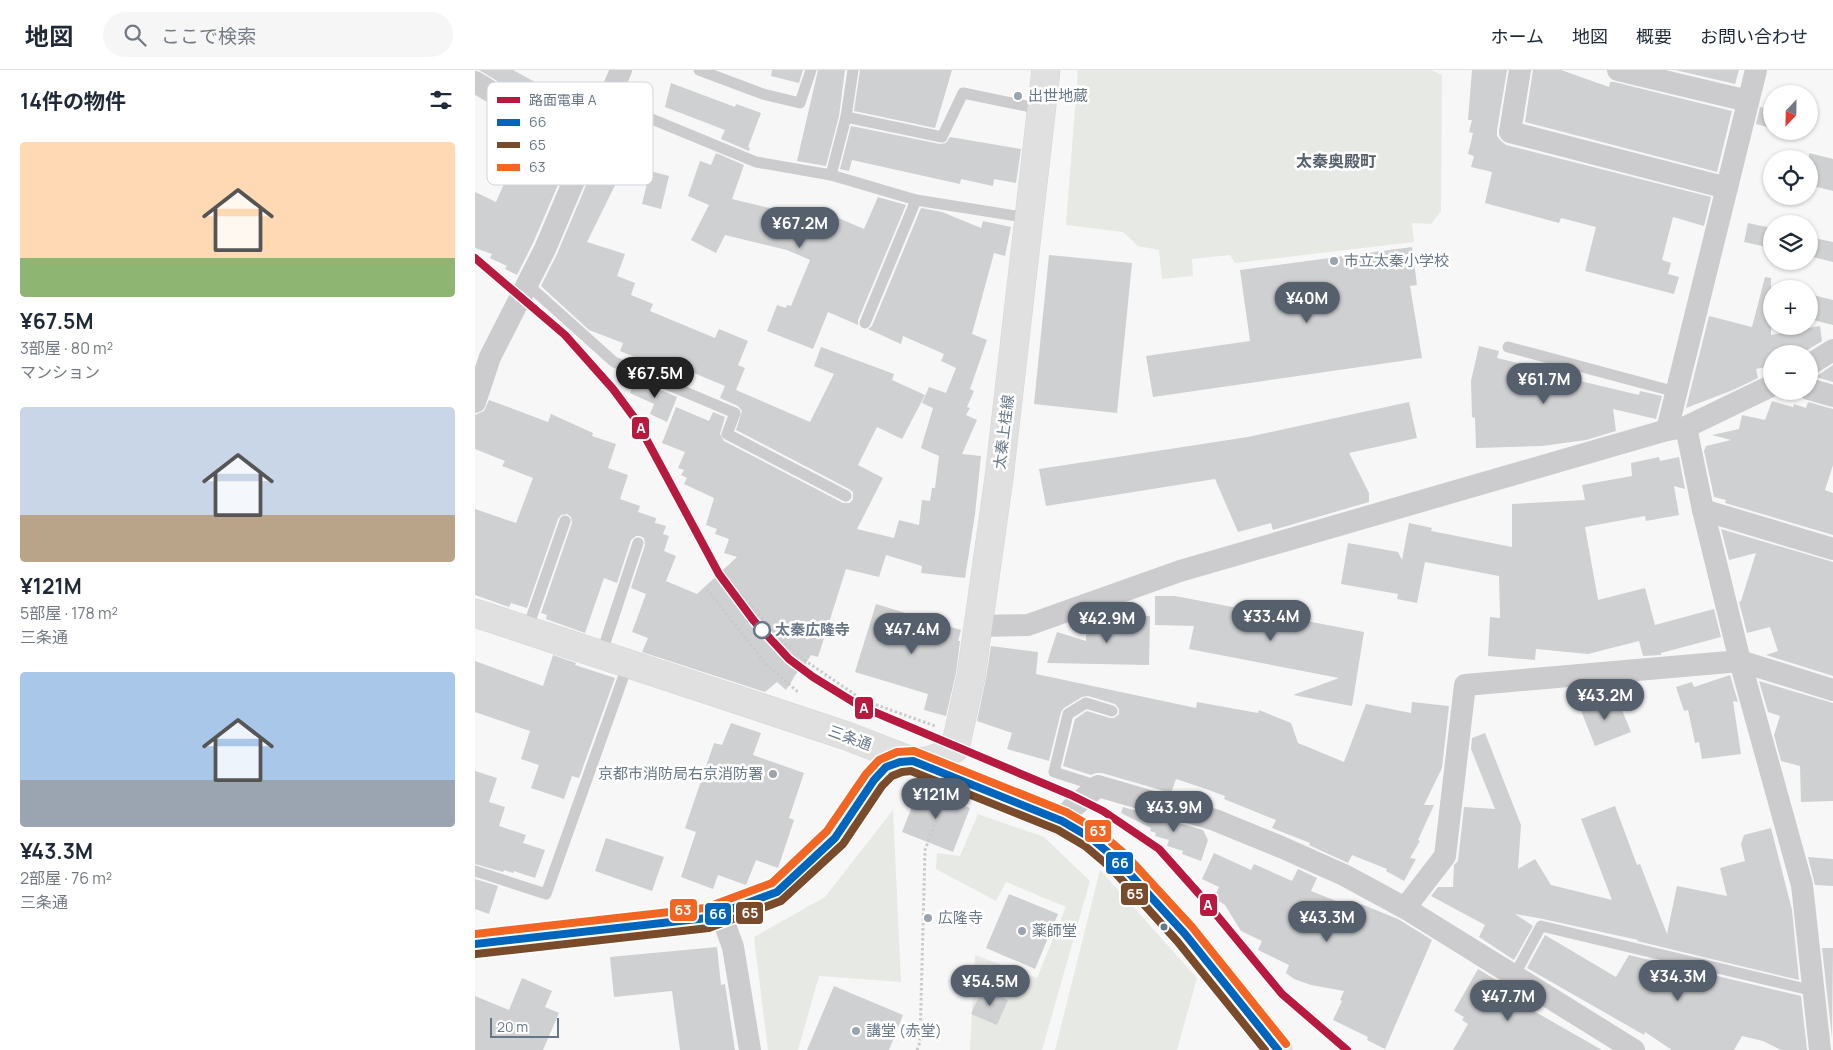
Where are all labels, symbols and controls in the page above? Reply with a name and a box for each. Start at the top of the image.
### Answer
search box [103,12,453,57]
text: 地図 [25,19,73,52]
icon: search [121,21,149,49]
text: ここで検索 [161,23,256,49]
text: ホーム [1491,24,1544,48]
text: 地図 [1572,24,1608,48]
text: 概要 [1636,24,1672,48]
text: お問い合わせ [1700,24,1808,48]
legend [487,82,653,185]
place label: 出世地蔵 [1028,85,1088,106]
north arrow [1763,85,1817,140]
map controls [1763,85,1818,400]
icon: filters [427,86,455,114]
text: 14件の物件 [20,87,126,115]
text: 路面電車 A [529,90,597,109]
marker: 出世地蔵 [1012,90,1024,102]
text: 66 [529,112,546,131]
text: 65 [529,135,546,154]
district label: 太秦奥殿町 [1296,150,1376,172]
button: locate [1763,150,1818,205]
text: 63 [529,157,545,176]
icon: home [193,175,283,265]
pin: ¥67.2M [759,206,841,249]
text: ¥67.2M [772,212,828,234]
button: layers [1763,215,1818,270]
place label: 市立太秦小学校 [1344,250,1449,271]
marker: 市立太秦小学校 [1328,255,1340,267]
button: + [1763,280,1818,335]
pin: ¥40M [1277,282,1337,324]
text: ¥40M [1286,287,1328,309]
text: ¥67.5M [20,307,93,335]
text: 3部屋 · 80 m² [20,337,113,359]
button: − [1763,345,1818,400]
pin: ¥67.5M [614,356,696,399]
text: マンション [20,361,100,383]
text: ¥67.5M [627,362,683,384]
pin: ¥61.7M [1503,362,1585,405]
text: ¥61.7M [1518,368,1570,390]
street label: 太秦上桂線 [989,393,1018,470]
line badge: A [631,416,650,440]
text: A [636,418,646,437]
icon: home [193,440,283,530]
text: ¥121M [20,572,82,600]
pin: ¥33.4M [1230,600,1312,642]
text: 5部屋 · 178 m² [20,602,118,624]
pin: ¥42.9M [1066,602,1148,644]
text: ¥33.4M [1243,605,1299,627]
text: ¥42.9M [1079,607,1135,629]
pin: ¥47.4M [871,612,953,655]
text: ¥47.4M [885,618,939,640]
place label: 太秦広隆寺 [775,619,850,640]
marker: 太秦広隆寺 [753,621,771,639]
text: 三条通 [20,626,68,648]
pin: ¥43.2M [1564,678,1646,721]
text: ¥43.2M [1577,684,1633,706]
line badge: A [854,696,874,720]
text: A [859,698,869,717]
icon: home [193,705,283,795]
street label: 三条通 [825,720,875,755]
place label: 京都市消防局右京消防署 [598,763,763,784]
marker: 京都市消防局右京消防署 [767,768,779,780]
pin: ¥121M [901,778,971,820]
text: ¥121M [912,783,960,805]
pin: ¥43.9M [1133,790,1215,833]
text: ¥43.9M [1146,796,1202,818]
line badge: 63 [1084,819,1112,843]
text: 63 [1090,821,1106,840]
text: ¥43.3M [20,837,93,865]
line badge: 66 [1105,851,1134,875]
text: 66 [1111,853,1129,872]
text: 2部屋 · 76 m² [20,867,112,889]
line badge: 65 [1120,882,1149,906]
text: 65 [1127,884,1143,903]
text: 三条通 [20,891,68,913]
line badge: A [1199,893,1218,917]
text: A [1203,895,1213,914]
line badge: 63 [669,898,698,922]
text: 63 [675,900,691,919]
pin: ¥43.3M [1286,900,1368,943]
line badge: 65 [735,901,764,925]
line badge: 66 [704,902,732,926]
text: 65 [742,903,758,922]
text: 66 [709,904,727,923]
text: ¥43.3M [1299,906,1355,928]
place label: 広隆寺 [938,907,983,928]
marker: 広隆寺 [922,912,934,924]
place label: 薬師堂 [1032,920,1077,941]
unlabelled marker [1159,922,1169,932]
marker: 薬師堂 [1016,925,1028,937]
pin: ¥34.3M [1637,960,1719,1002]
pin: ¥54.5M [949,964,1031,1007]
text: ¥34.3M [1650,965,1706,987]
text: ¥54.5M [962,970,1018,992]
pin: ¥47.7M [1467,980,1549,1022]
text: ¥47.7M [1481,985,1535,1007]
scale bar [490,1015,559,1038]
text: 20 m [497,1017,528,1036]
place label: 講堂 (赤堂) [866,1020,942,1041]
marker: 講堂 (赤堂) [850,1025,862,1037]

